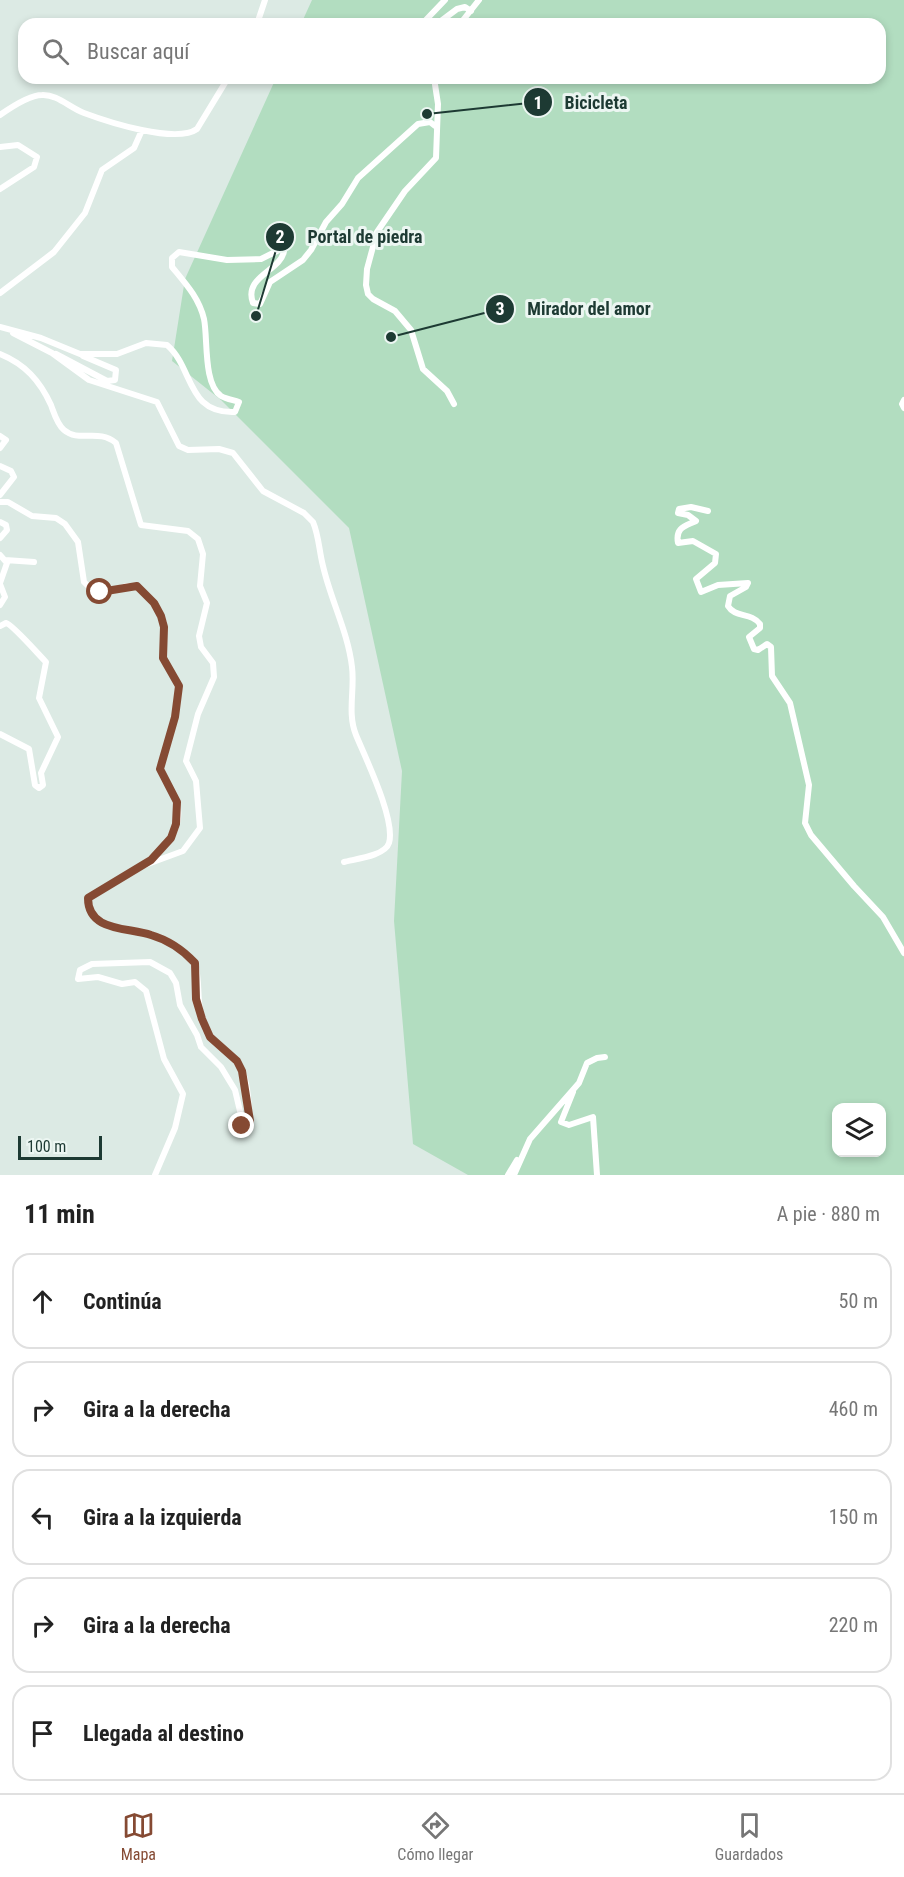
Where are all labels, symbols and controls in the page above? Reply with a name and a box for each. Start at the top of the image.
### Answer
search box [18,18,886,84]
icon: search [39,35,72,68]
text: Buscar aquí [87,39,190,64]
callout: Bicicleta [523,84,640,120]
text: 1 [533,92,543,113]
text: Bicicleta [565,92,627,113]
callout: Portal de piedra [265,219,434,255]
text: 2 [275,226,285,247]
text: Portal de piedra [308,226,423,247]
callout: Mirador del amor [485,291,663,327]
text: 3 [495,298,505,319]
text: Mirador del amor [527,298,651,319]
route start [86,578,112,604]
map controls [832,1103,886,1157]
button: layers [832,1103,886,1157]
route end [228,1112,254,1138]
scale bar [18,1133,102,1160]
text: 100 m [27,1137,66,1156]
text: 11 min [24,1199,95,1229]
text: A pie · 880 m [777,1202,880,1226]
icon: ahead [26,1285,59,1318]
text: Continúa [83,1289,162,1314]
text: 50 m [839,1289,878,1313]
icon: right [26,1393,59,1426]
text: Gira a la derecha [83,1397,231,1422]
text: 460 m [829,1397,878,1421]
icon: left [26,1501,59,1534]
text: Gira a la izquierda [83,1505,242,1530]
text: 150 m [829,1505,878,1529]
icon: right [26,1609,59,1642]
text: Gira a la derecha [83,1613,231,1638]
text: 220 m [829,1613,878,1637]
icon: arrive [26,1717,59,1750]
text: Llegada al destino [83,1721,244,1746]
tab: Mapa [121,1809,156,1864]
tab: Cómo llegar [397,1809,473,1864]
tab: Guardados [715,1809,783,1864]

